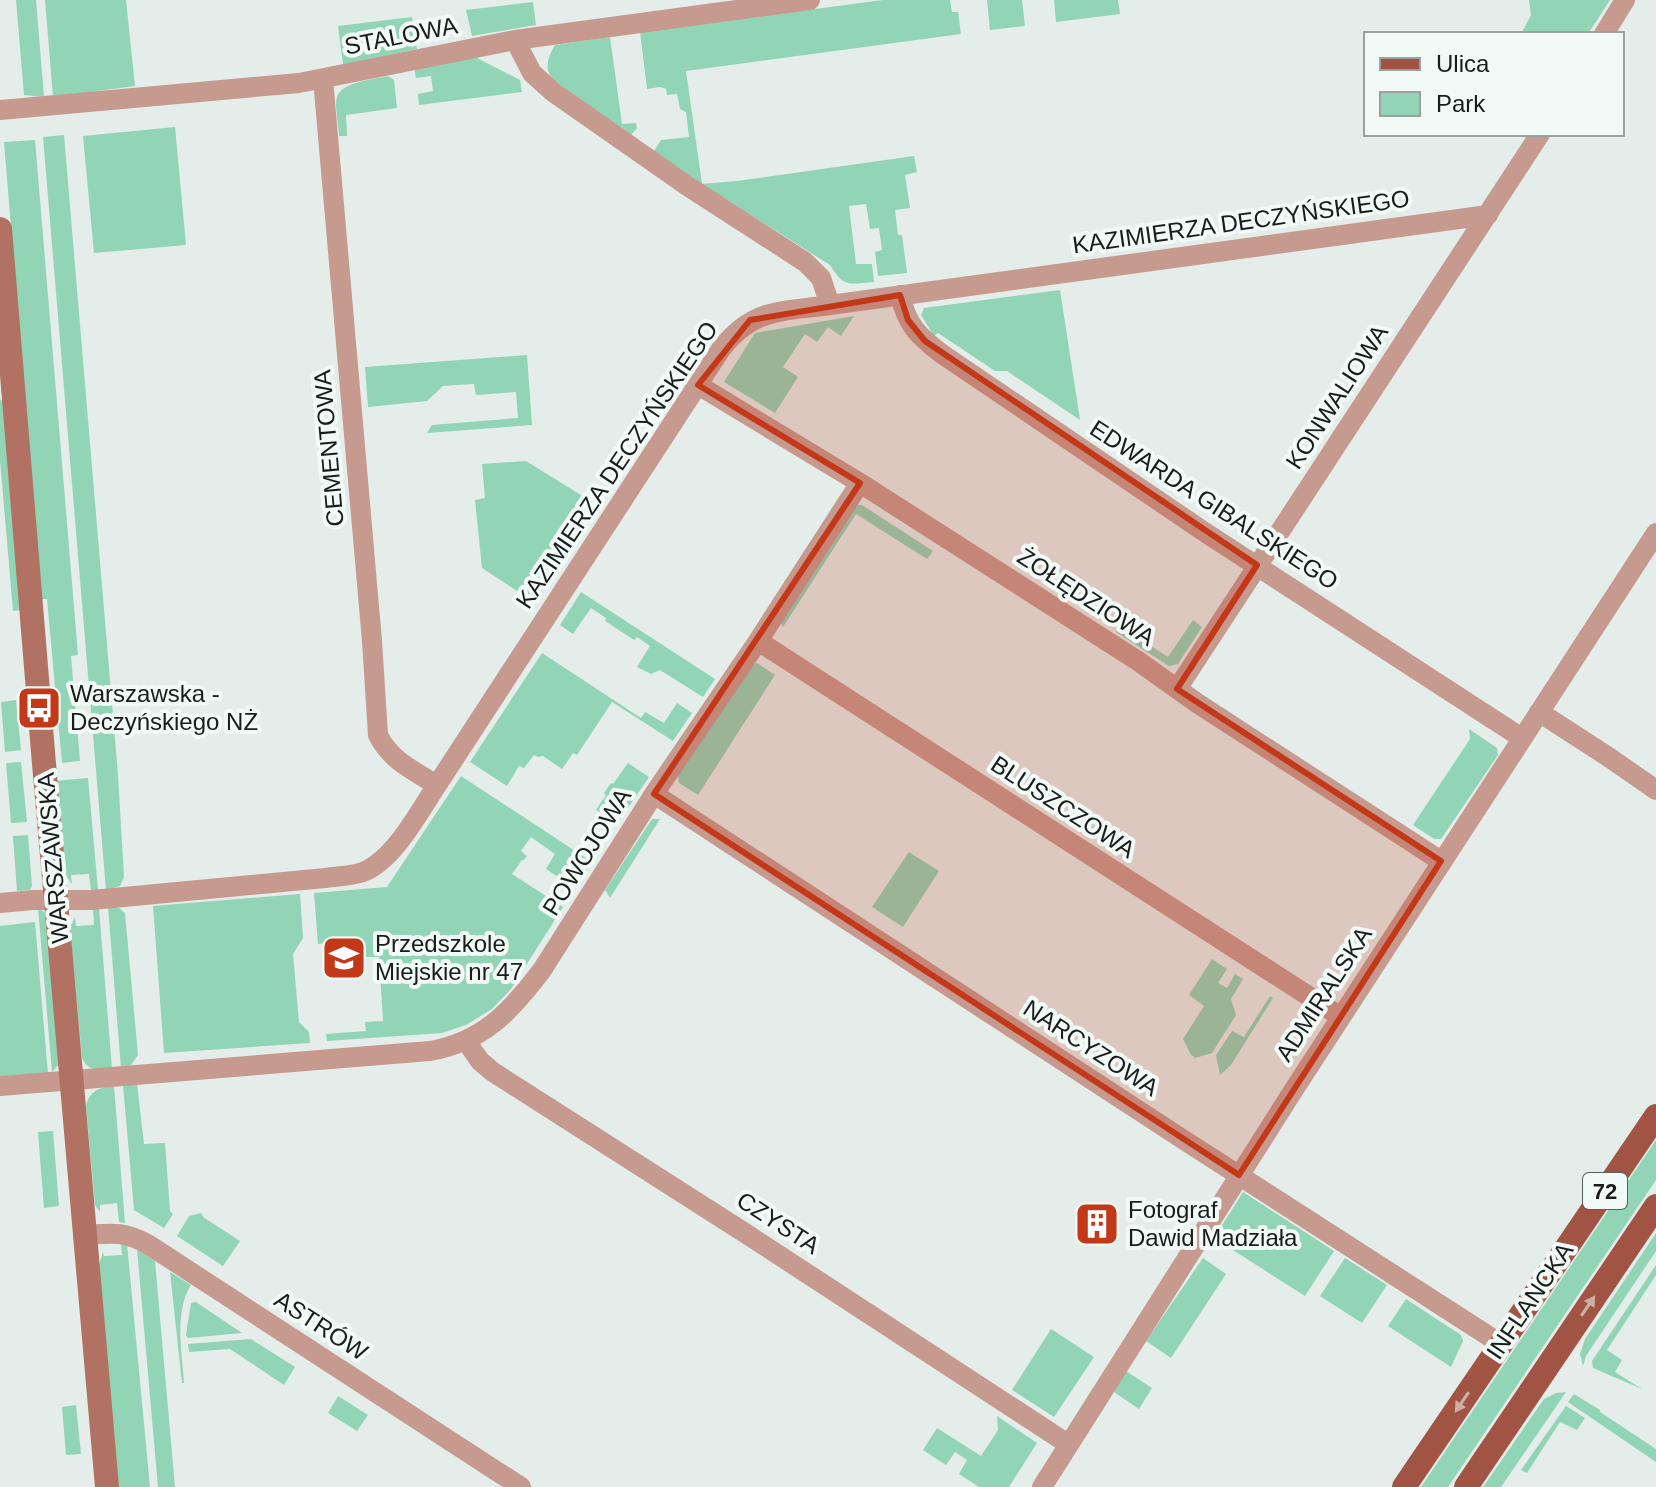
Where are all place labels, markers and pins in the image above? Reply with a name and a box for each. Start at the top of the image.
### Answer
place label: Warszawska - Deczyńskiego NŻ [70,680,258,735]
bus stop icon: Warszawska - Deczyńskiego NŻ [15,684,63,732]
place label: Przedszkole Miejskie nr 47 [375,930,523,985]
school or university icon: Przedszkole Miejskie nr 47 [320,934,368,982]
place label: Fotograf Dawid Madziała [1128,1196,1298,1251]
building icon: Fotograf Dawid Madziała [1073,1200,1121,1248]

